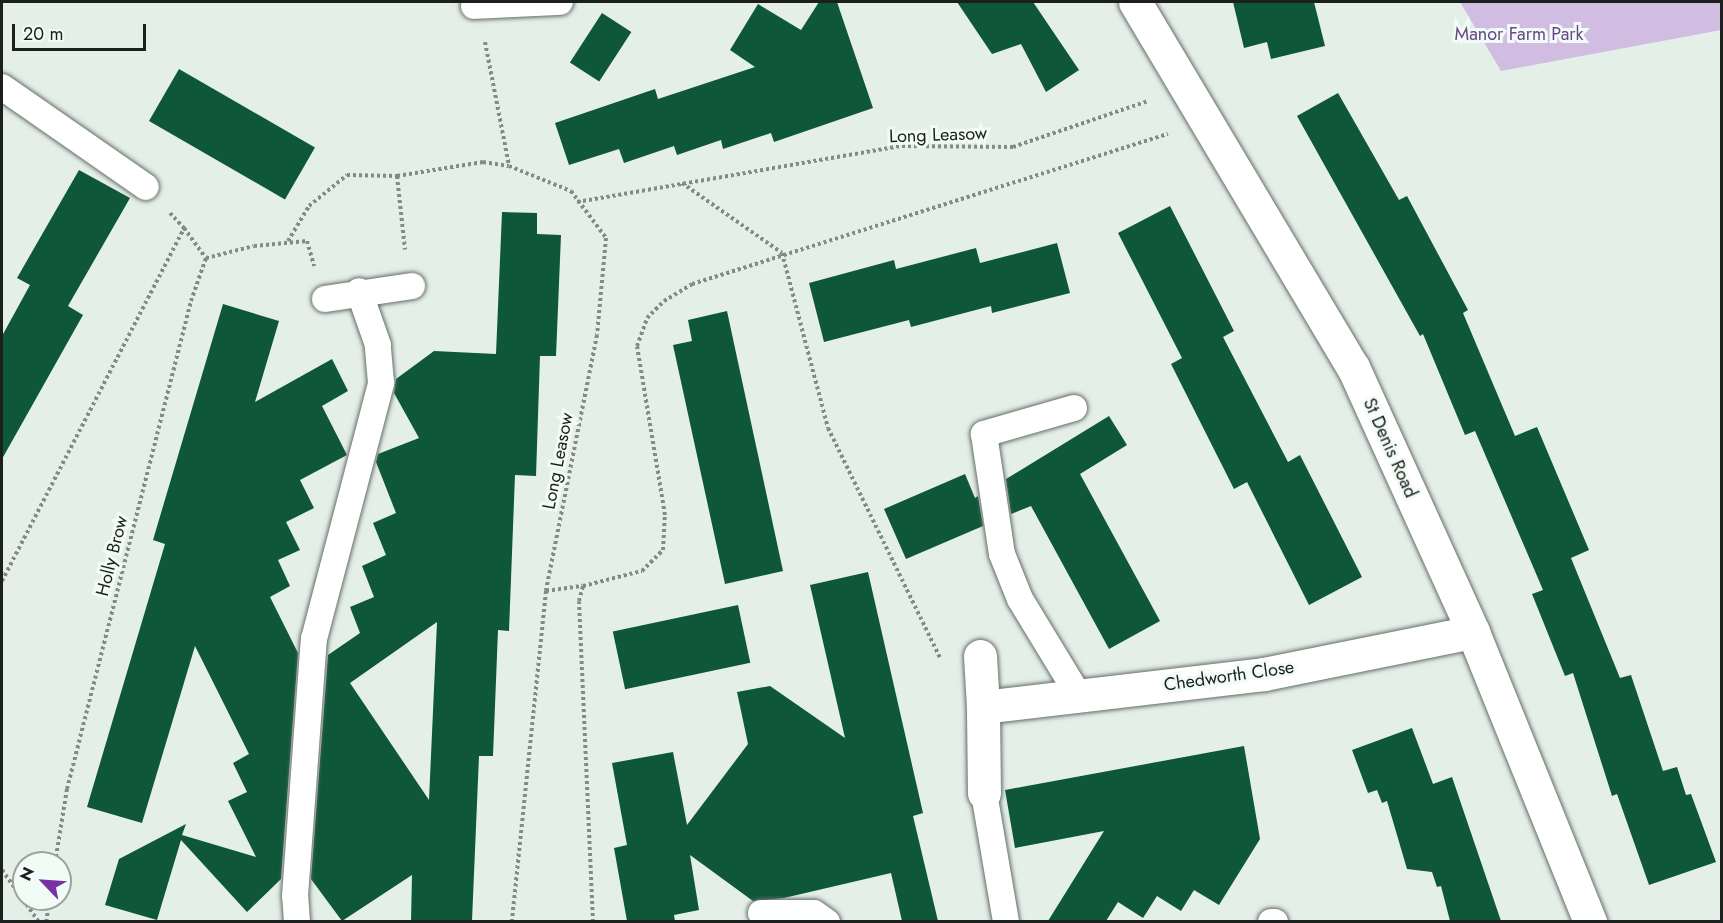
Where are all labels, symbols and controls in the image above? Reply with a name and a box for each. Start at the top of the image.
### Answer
scale bar [15,12,148,50]
text: 20 m [23,21,63,47]
park label: Manor Farm Park [1455,23,1583,45]
street label: Long Leasow [889,122,987,148]
street label: St Denis Road [1358,395,1422,501]
street label: Long Leasow [538,411,578,511]
street label: Holly Brow [92,514,132,598]
street label: Chedworth Close [1162,656,1296,696]
north arrow [12,851,72,911]
text: N [14,863,40,885]

